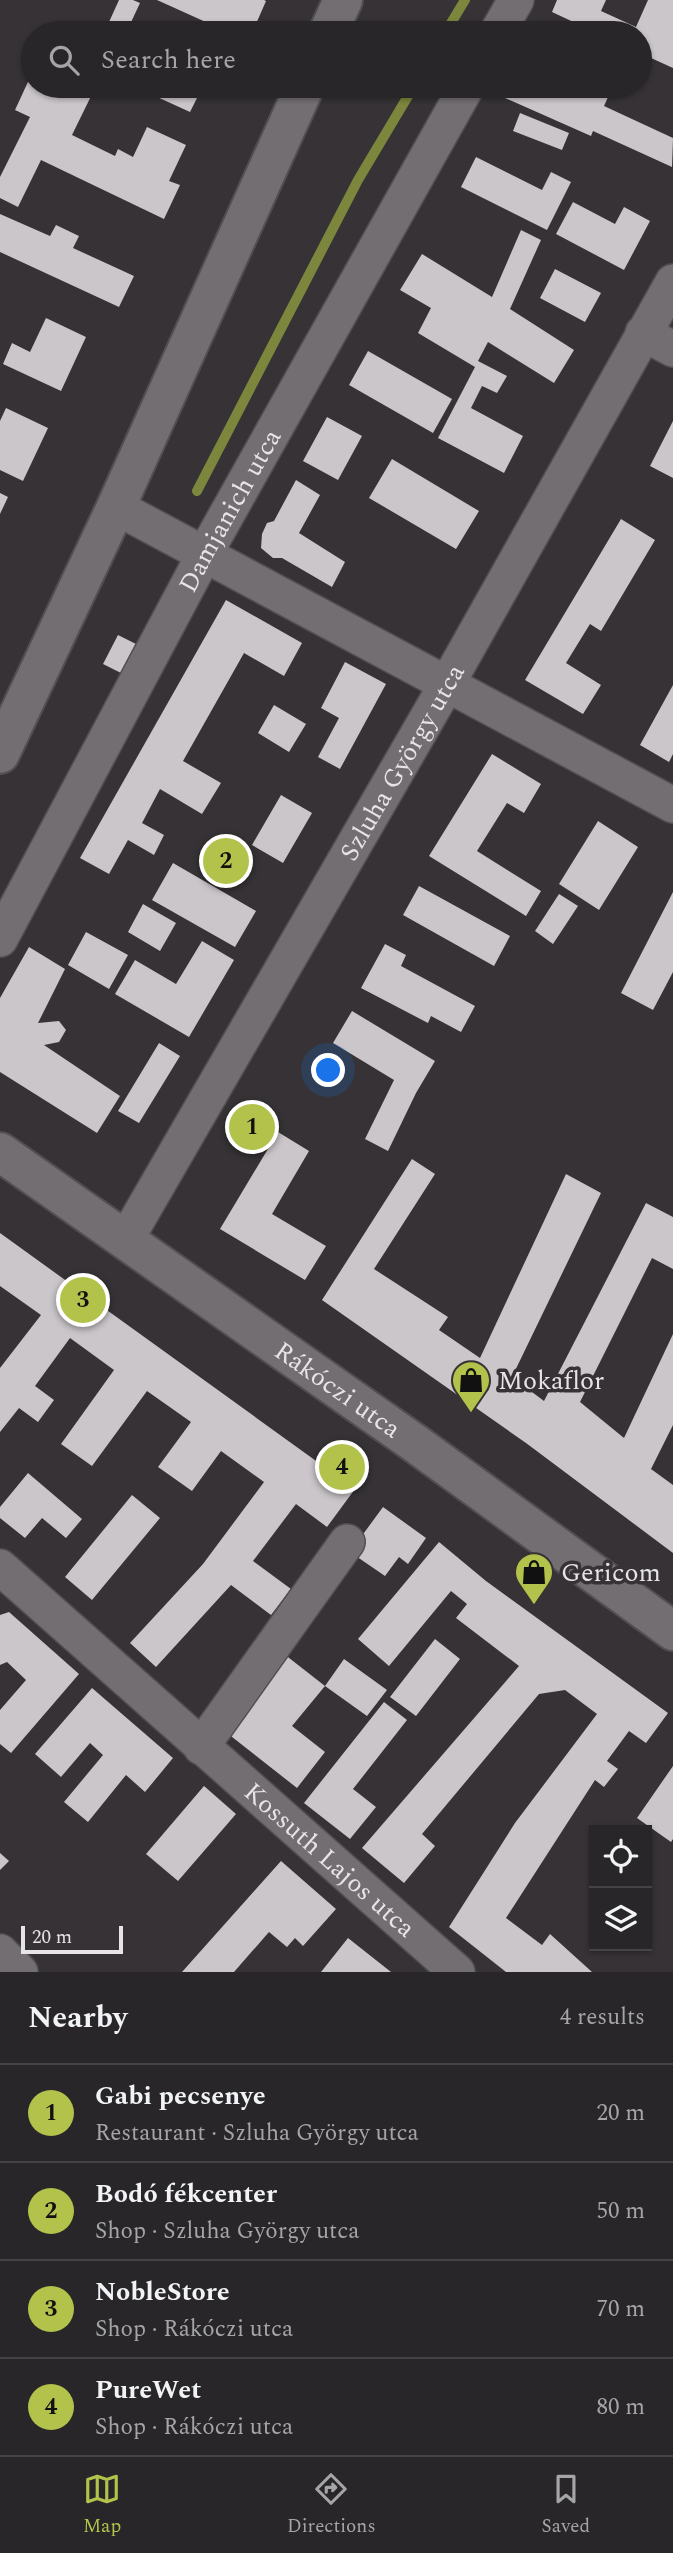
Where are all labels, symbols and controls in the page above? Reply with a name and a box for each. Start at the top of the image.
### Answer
search box [21,21,652,98]
text: Search here [101,40,236,80]
icon: search [45,41,83,79]
street label: Damjanich utca [168,421,292,600]
street label: Szluha György utca [330,657,476,869]
pin: 2 [203,835,249,887]
your location [311,1053,345,1087]
pin: 1 [229,1101,275,1153]
pin: 3 [60,1274,106,1326]
street label: Rákóczi utca [266,1332,409,1449]
shop icon: Mokaflor [450,1359,492,1414]
place label: Mokaflor [498,1361,604,1401]
pin: 4 [319,1441,365,1493]
shop icon: Gericom [513,1551,555,1606]
place label: Gericom [561,1553,661,1593]
street label: Kossuth Lajos utca [235,1773,424,1948]
map controls [589,1825,652,1951]
button: locate [589,1825,652,1888]
button: layers [589,1888,652,1951]
scale bar [21,1923,122,1955]
text: 20 m [32,1923,72,1952]
text: Nearby [28,1995,127,2041]
text: 4 results [560,2000,645,2035]
text: Gabi pecsenye [95,2076,266,2116]
text: 1 [45,2096,57,2131]
text: 20 m [596,2096,645,2131]
text: Restaurant · Szluha György utca [95,2116,419,2151]
text: Bodó fékcenter [95,2174,277,2214]
text: 2 [45,2194,57,2229]
text: 50 m [596,2194,645,2229]
text: Shop · Szluha György utca [95,2214,359,2249]
text: NobleStore [95,2272,230,2312]
text: 3 [45,2292,57,2327]
text: 70 m [596,2292,645,2327]
text: Shop · Rákóczi utca [95,2312,293,2347]
text: PureWet [95,2370,201,2410]
text: 4 [45,2390,57,2425]
text: 80 m [596,2390,645,2425]
text: Shop · Rákóczi utca [95,2410,293,2445]
tab: Map [83,2470,121,2541]
tab: Directions [287,2470,376,2541]
tab: Saved [541,2470,590,2541]

